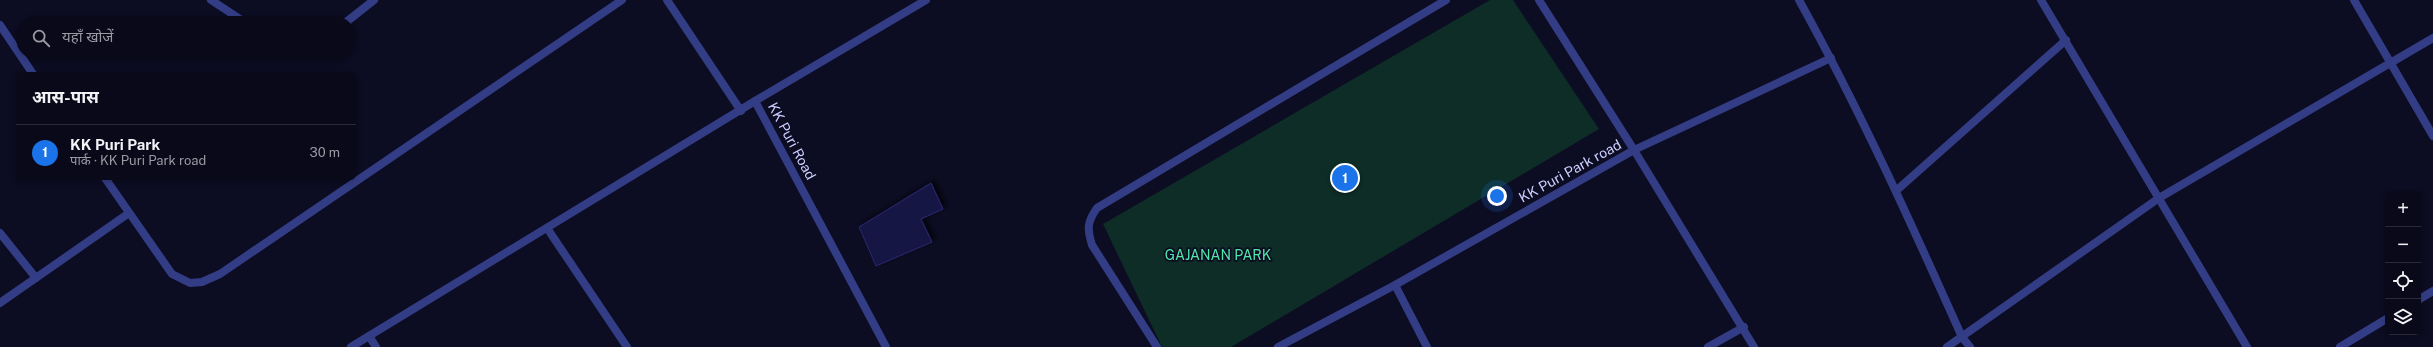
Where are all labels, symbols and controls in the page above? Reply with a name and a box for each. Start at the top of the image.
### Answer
search box [16,16,356,60]
icon: search [30,27,52,49]
text: यहाँ खोजें [62,28,113,45]
text: आस-पास [32,87,99,107]
street label: KK Puri Road [765,100,819,182]
text: KK Puri Park [70,136,160,153]
street label: KK Puri Park road [1516,136,1624,206]
text: 1 [42,145,48,160]
text: 30 m [310,145,340,160]
text: पार्क · KK Puri Park road [70,153,206,168]
pin: 1 [1332,163,1358,193]
your location [1487,186,1507,206]
map controls [2385,191,2421,335]
button: + [2385,191,2421,227]
button: − [2385,227,2421,263]
park label: GAJANAN PARK [1165,247,1272,263]
button: locate [2385,263,2421,299]
button: layers [2385,299,2421,335]

